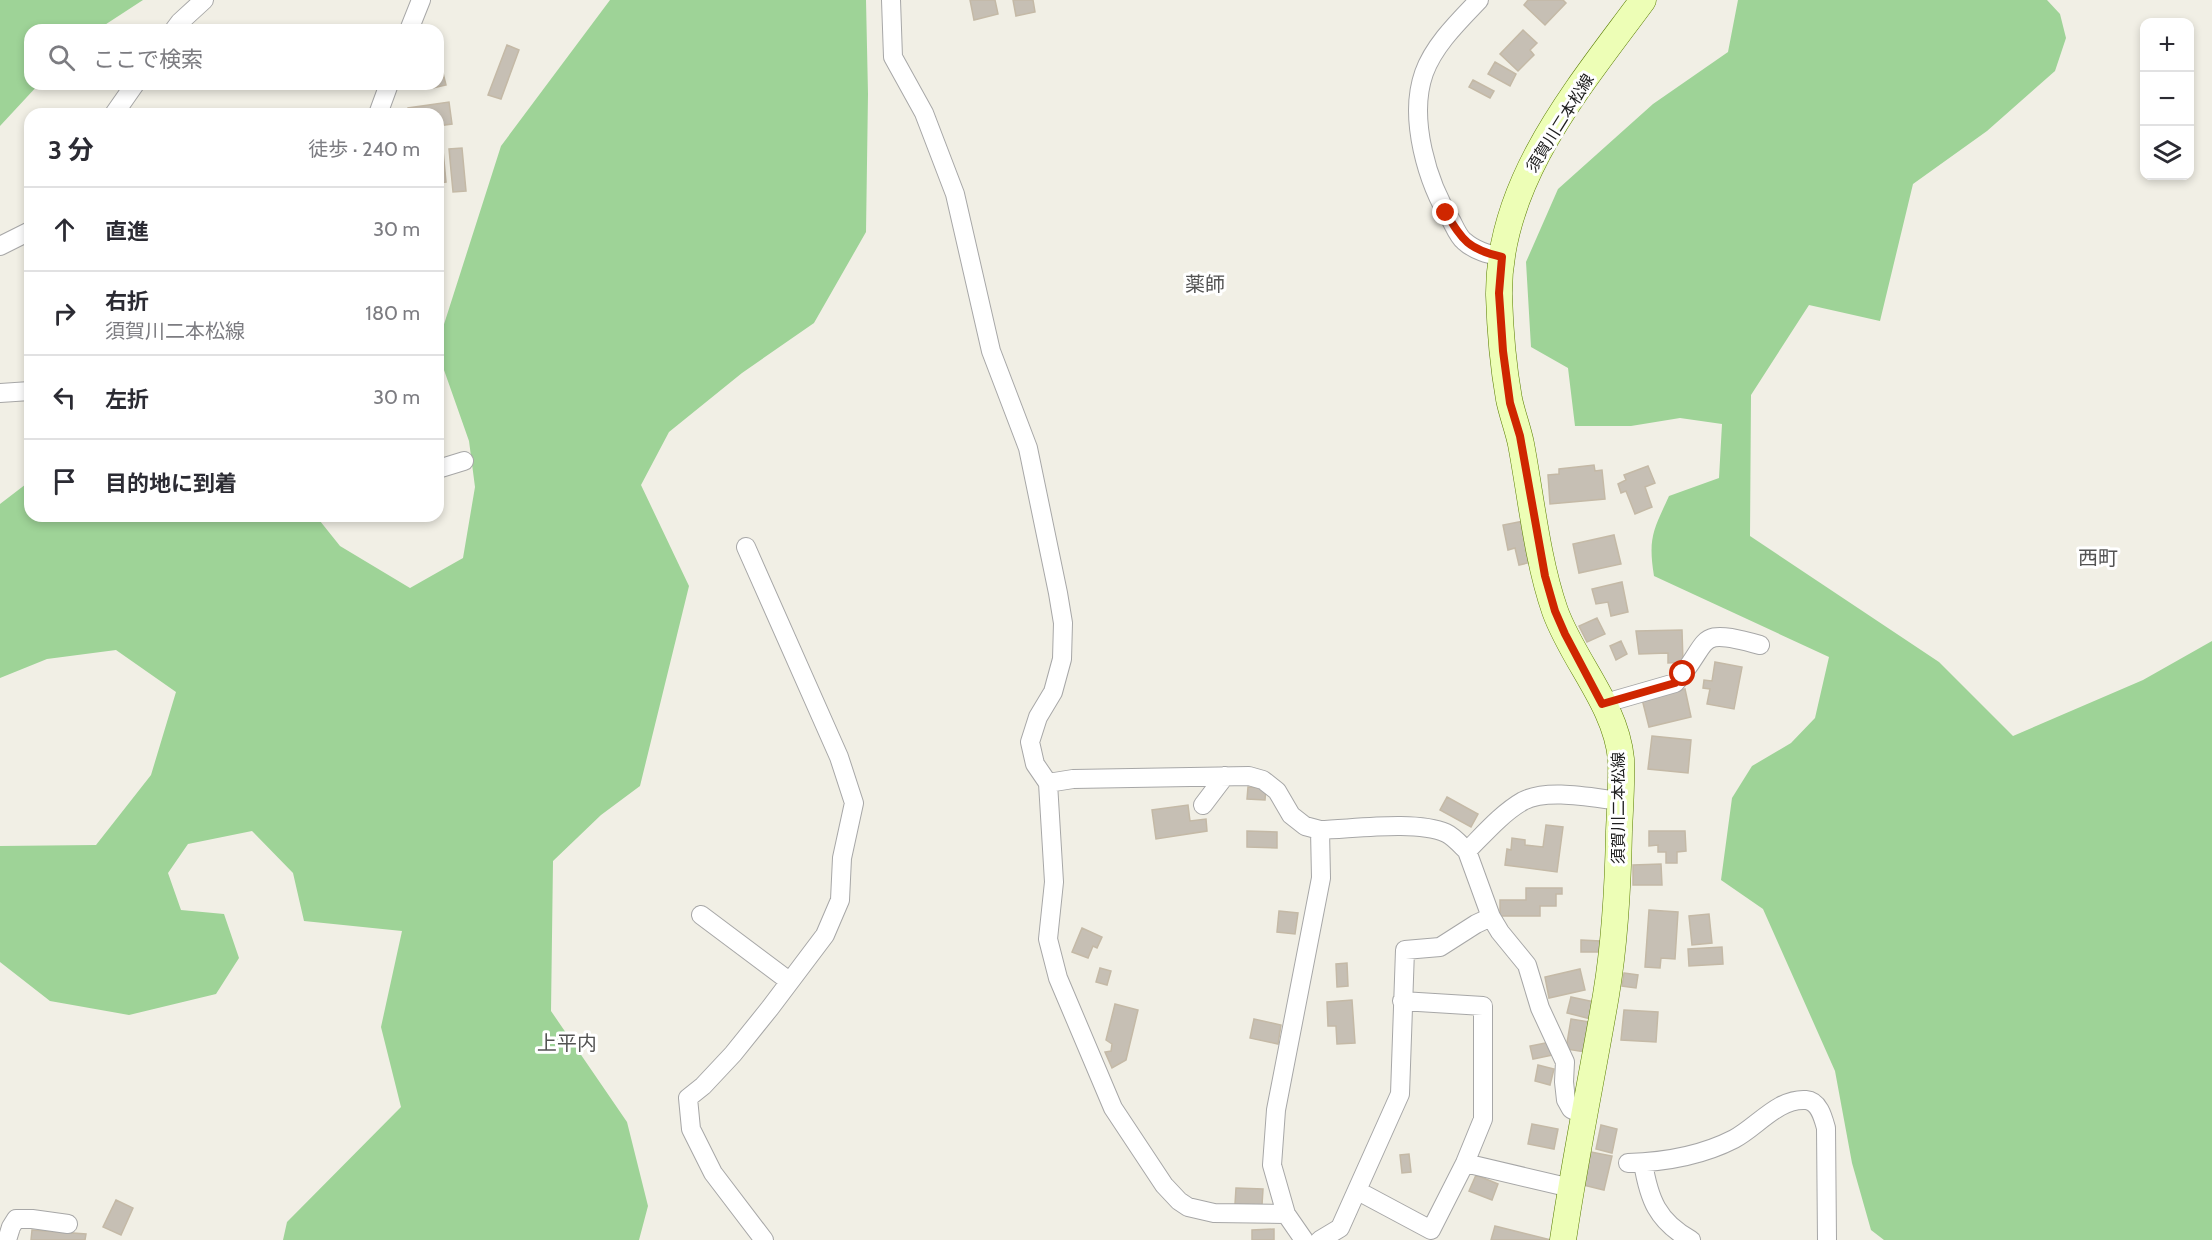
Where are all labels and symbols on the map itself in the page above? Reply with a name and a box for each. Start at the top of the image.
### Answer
street label: 須賀川二本松線 [1522,70,1598,176]
route end [1432,199,1458,225]
district label: 薬師 [1185,272,1225,296]
district label: 西町 [2078,546,2118,570]
route start [1669,660,1695,686]
street label: 須賀川二本松線 [1609,752,1628,864]
district label: 上平内 [537,1031,597,1055]

